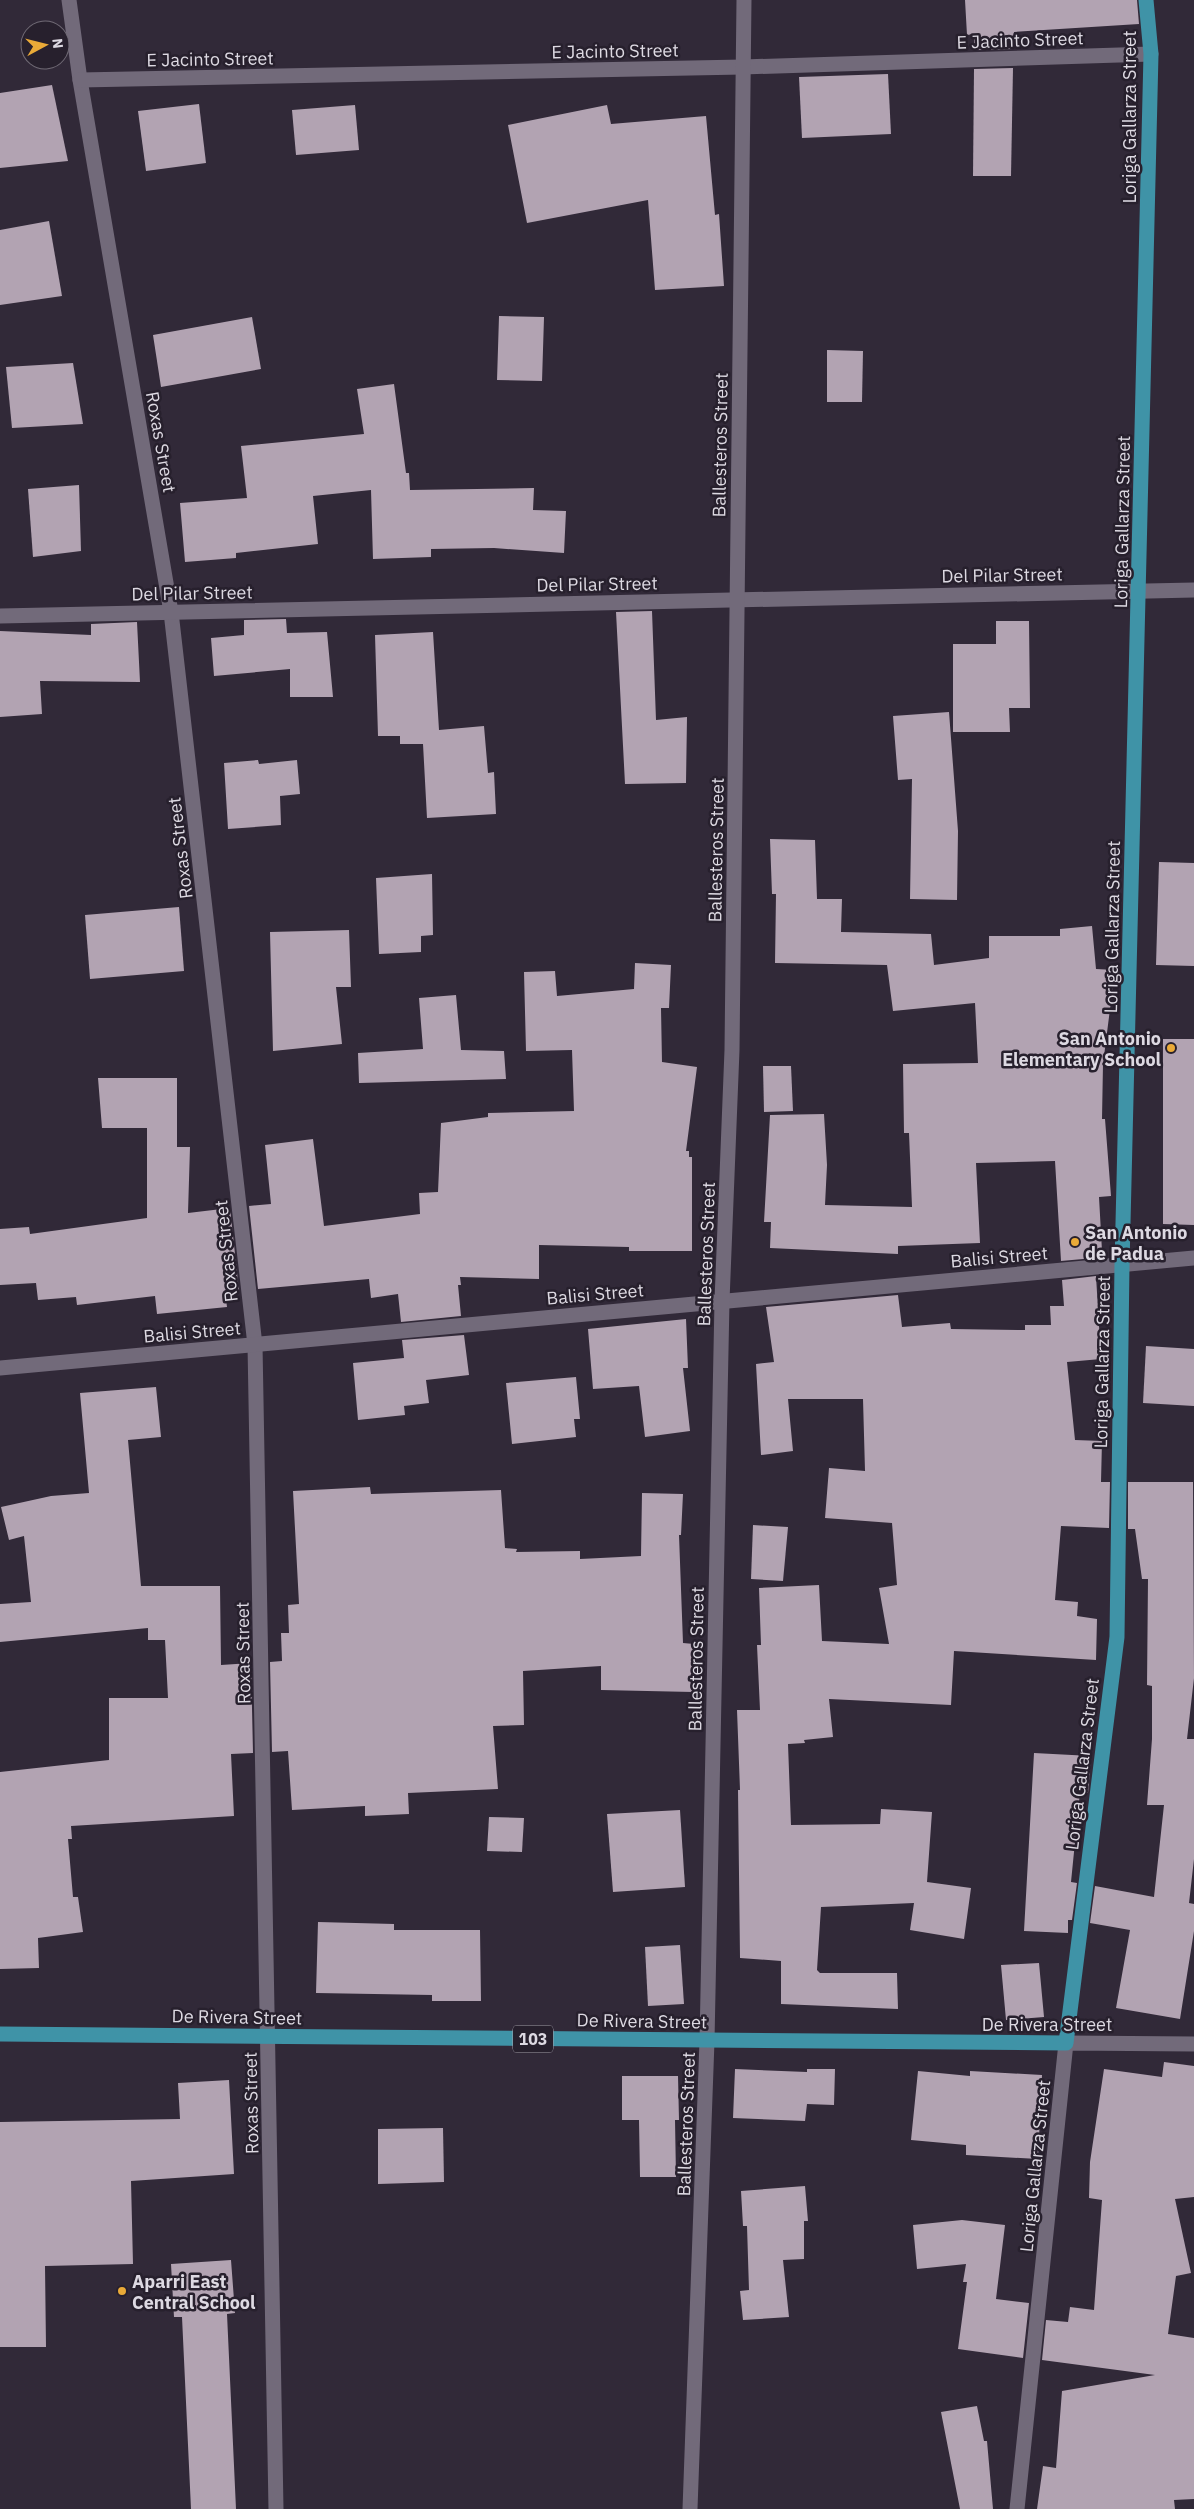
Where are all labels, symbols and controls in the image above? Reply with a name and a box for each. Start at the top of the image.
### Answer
north arrow [20,20,70,70]
street label: E Jacinto Street [956,26,1084,54]
street label: Loriga Gallarza Street [1118,31,1141,203]
text: N [48,37,67,50]
street label: E Jacinto Street [551,38,679,64]
street label: E Jacinto Street [146,46,274,72]
street label: Ballesteros Street [707,372,733,518]
street label: Roxas Street [141,390,181,494]
street label: Loriga Gallarza Street [1109,435,1135,609]
street label: Del Pilar Street [941,562,1063,588]
street label: Del Pilar Street [536,571,658,597]
street label: Del Pilar Street [131,580,253,606]
street label: Ballesteros Street [703,777,729,923]
street label: Roxas Street [162,796,198,900]
street label: Loriga Gallarza Street [1099,840,1125,1014]
place label: San Antonio Elementary School [1002,1027,1162,1071]
marker: San Antonio Elementary School [1165,1042,1177,1054]
street label: Ballesteros Street [692,1181,720,1327]
street label: Roxas Street [209,1199,243,1303]
place label: San Antonio de Padua [1085,1221,1188,1265]
marker: San Antonio de Padua [1069,1236,1081,1248]
street label: Balisi Street [949,1241,1049,1273]
street label: Loriga Gallarza Street [1089,1275,1115,1449]
street label: Balisi Street [545,1278,645,1310]
street label: Balisi Street [142,1316,242,1348]
street label: Ballesteros Street [683,1586,709,1732]
street label: Roxas Street [231,1602,255,1704]
street label: Loriga Gallarza Street [1060,1677,1104,1851]
street label: De Rivera Street [172,2004,302,2030]
street label: De Rivera Street [577,2008,707,2034]
street label: De Rivera Street [982,2013,1112,2036]
road number: 103 [513,2026,553,2052]
street label: Ballesteros Street [672,2051,700,2197]
street label: Roxas Street [239,2052,263,2154]
street label: Loriga Gallarza Street [1015,2079,1055,2253]
place label: Aparri East Central School [132,2270,256,2314]
marker: Aparri East Central School [116,2285,128,2297]

